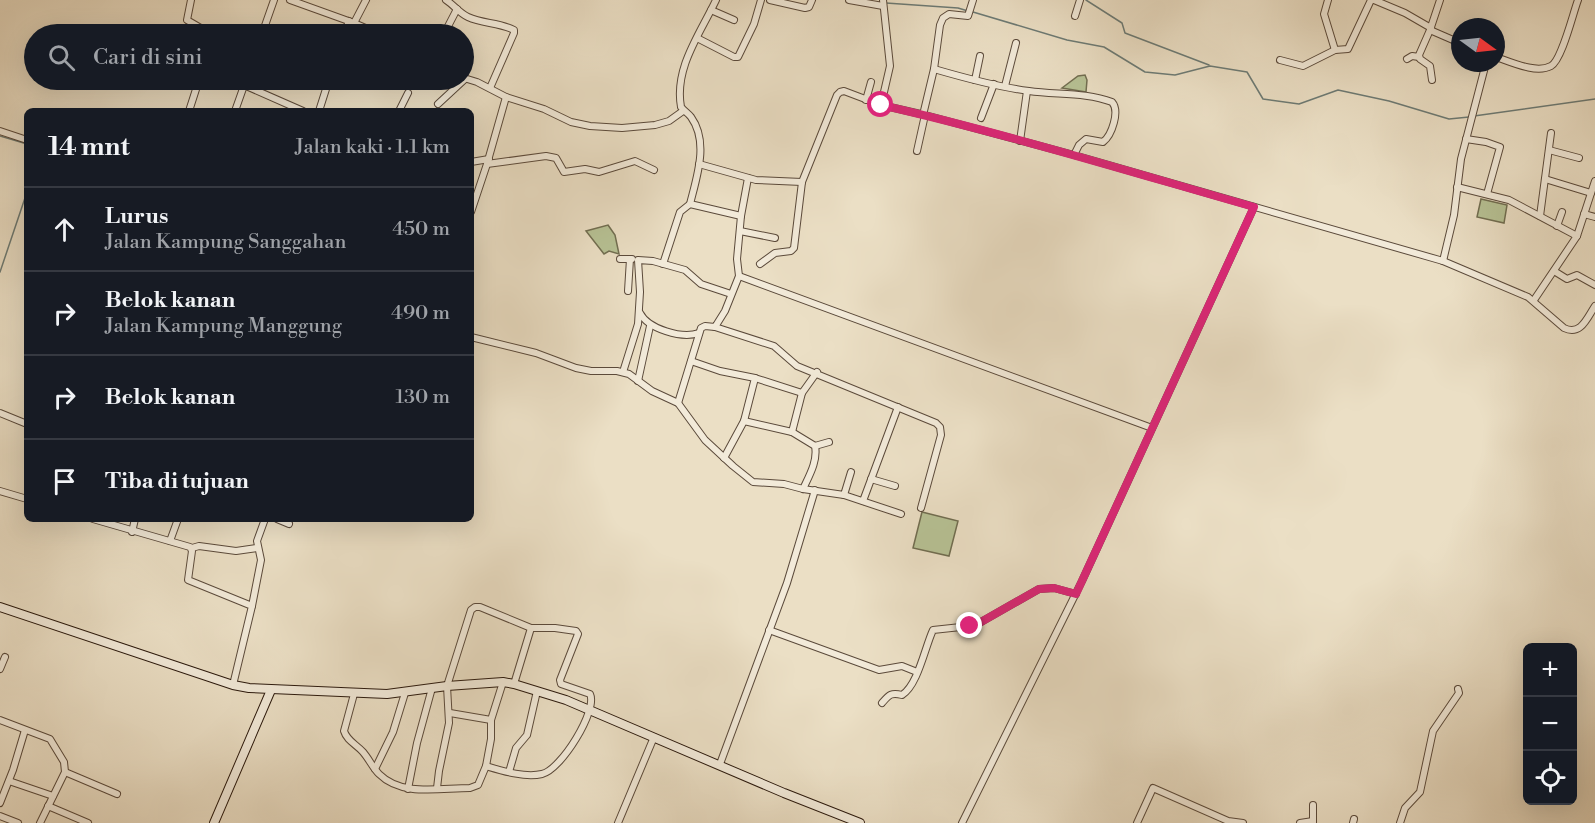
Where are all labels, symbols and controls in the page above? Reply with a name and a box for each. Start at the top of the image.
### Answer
north arrow [1451,18,1505,72]
search box [24,24,474,90]
icon: search [45,41,78,74]
text: Cari di sini [93,44,203,71]
route start [867,91,893,117]
text: 14 mnt [48,131,130,163]
text: Jalan kaki · 1.1 km [295,135,450,160]
text: Lurus [105,203,168,230]
icon: ahead [48,213,81,246]
text: 450 m [392,217,450,242]
text: Jalan Kampung Sanggahan [105,230,346,255]
text: Belok kanan [105,287,235,314]
icon: right [48,297,81,330]
text: 490 m [391,301,450,326]
text: Jalan Kampung Manggung [105,314,342,339]
icon: right [48,381,81,414]
text: Belok kanan [105,384,235,411]
text: 130 m [395,385,450,410]
icon: arrive [48,465,81,498]
text: Tiba di tujuan [105,468,249,495]
route end [956,612,982,638]
map controls [1523,643,1577,805]
button: + [1523,643,1577,697]
button: − [1523,697,1577,751]
button: locate [1523,751,1577,805]

